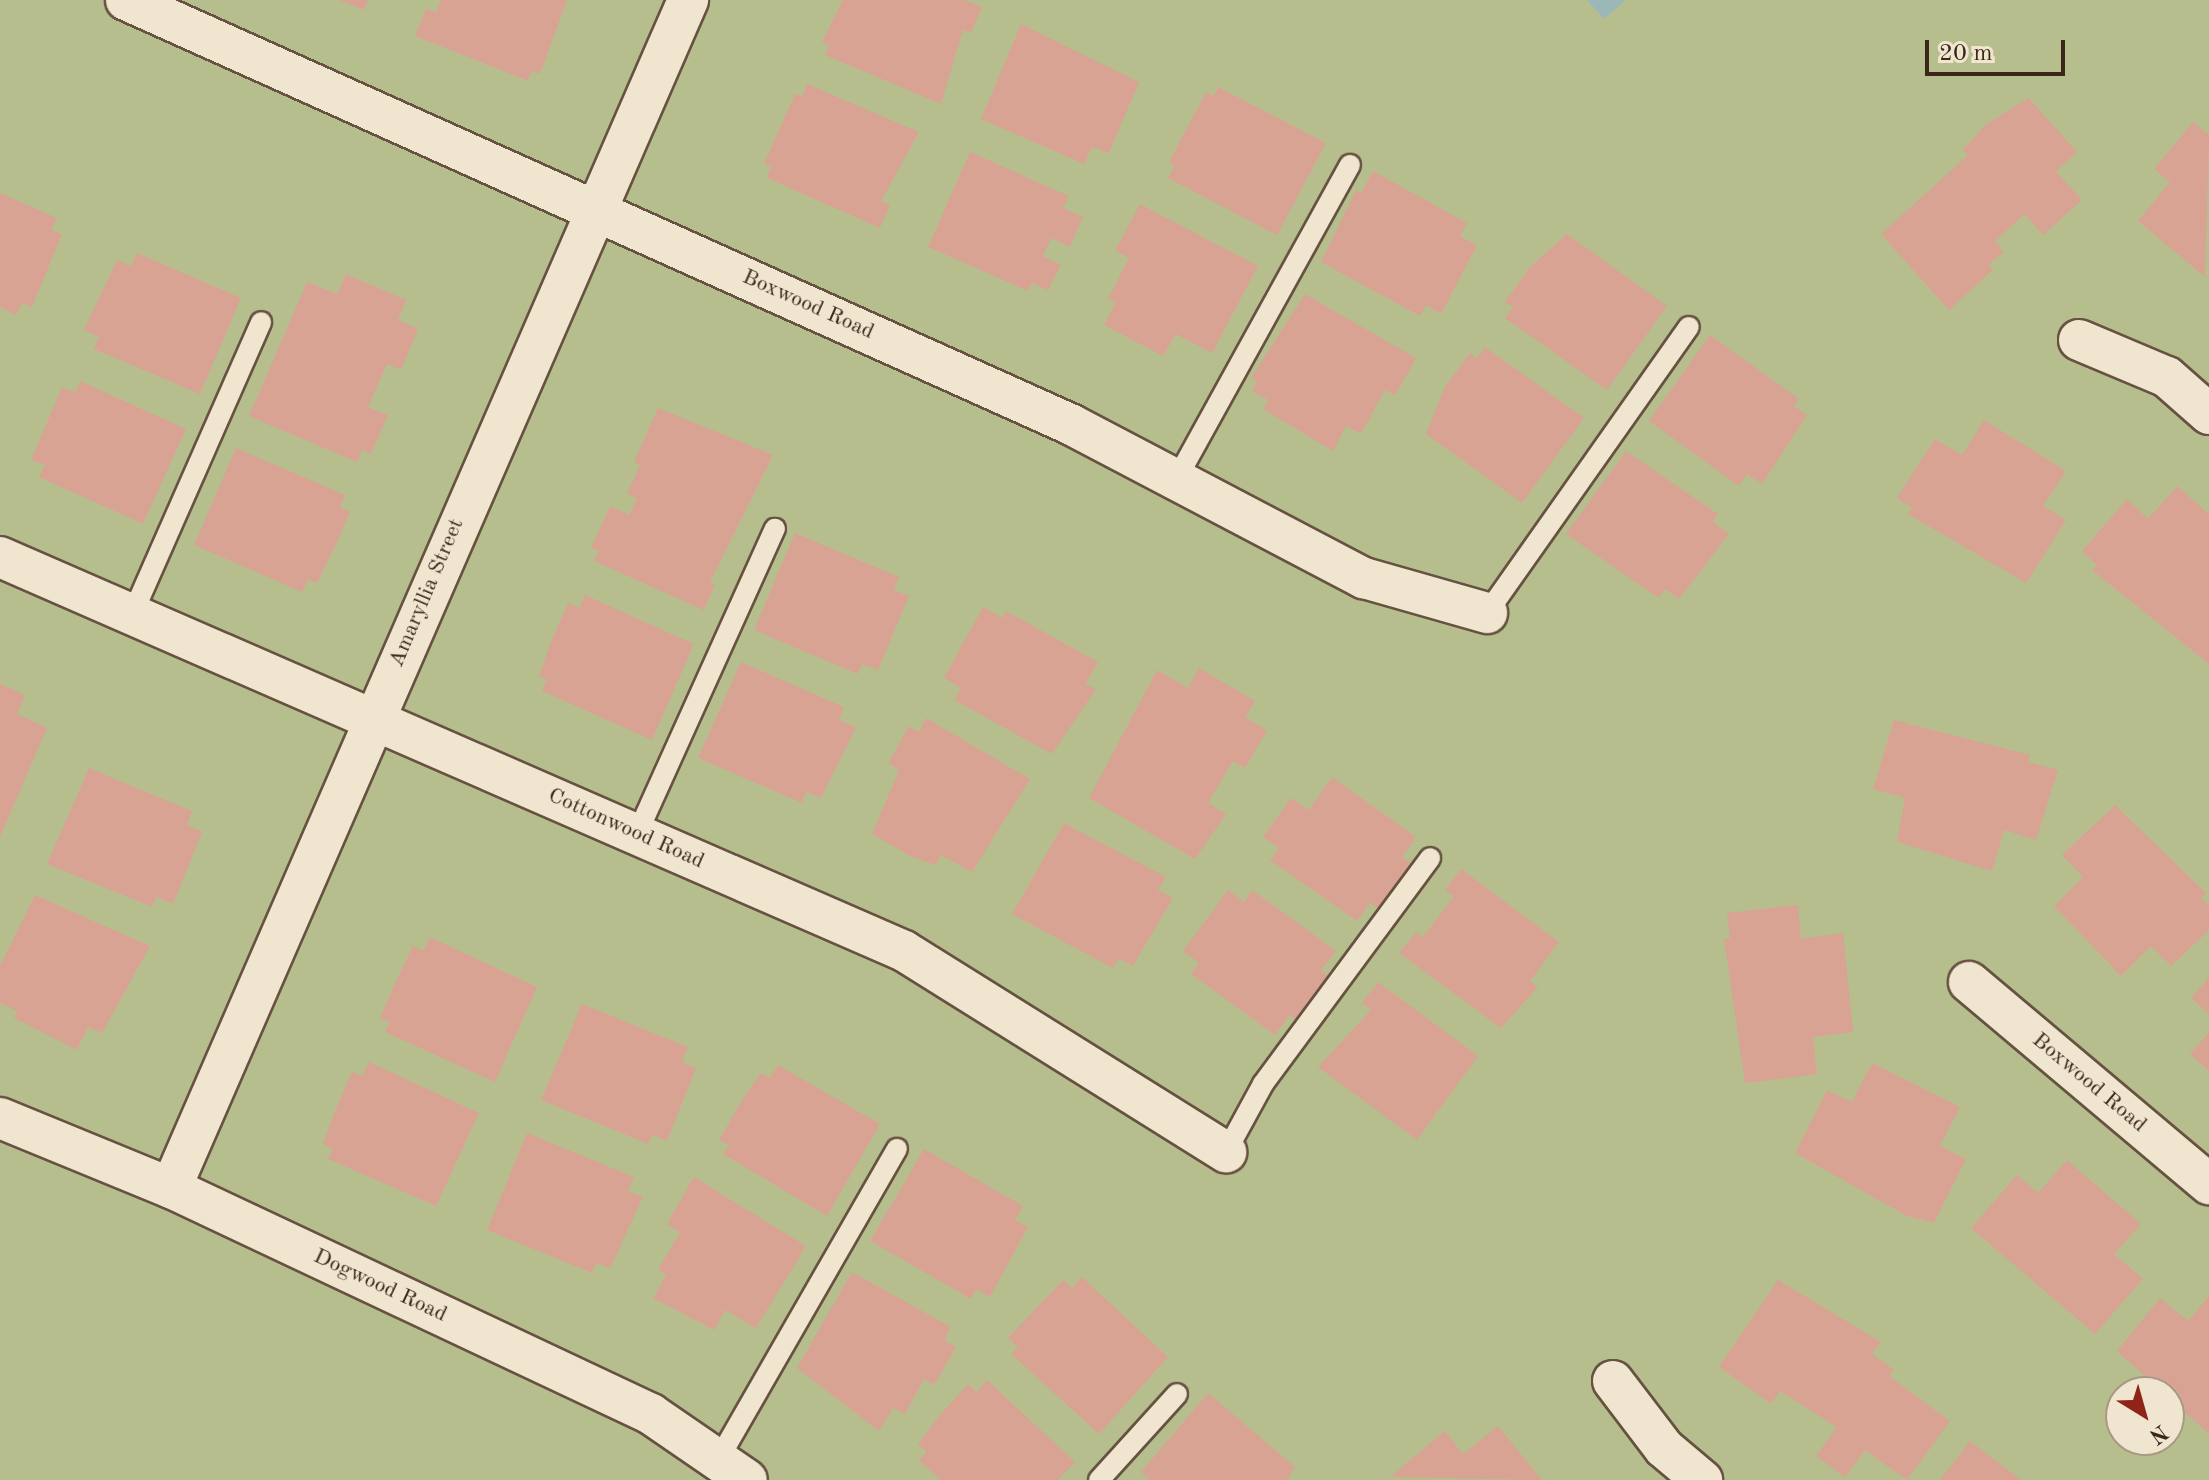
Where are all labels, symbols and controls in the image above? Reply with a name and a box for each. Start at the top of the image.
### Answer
scale bar [1929,24,2069,74]
text: 20 m [1939,42,1993,66]
street label: Boxwood Road [738,264,878,346]
street label: Amaryllia Street [384,515,470,671]
street label: Cottonwood Road [544,783,708,875]
street label: Boxwood Road [2026,1027,2152,1139]
street label: Dogwood Road [309,1244,451,1328]
north arrow [2105,1376,2185,1456]
text: N [2145,1420,2172,1447]

